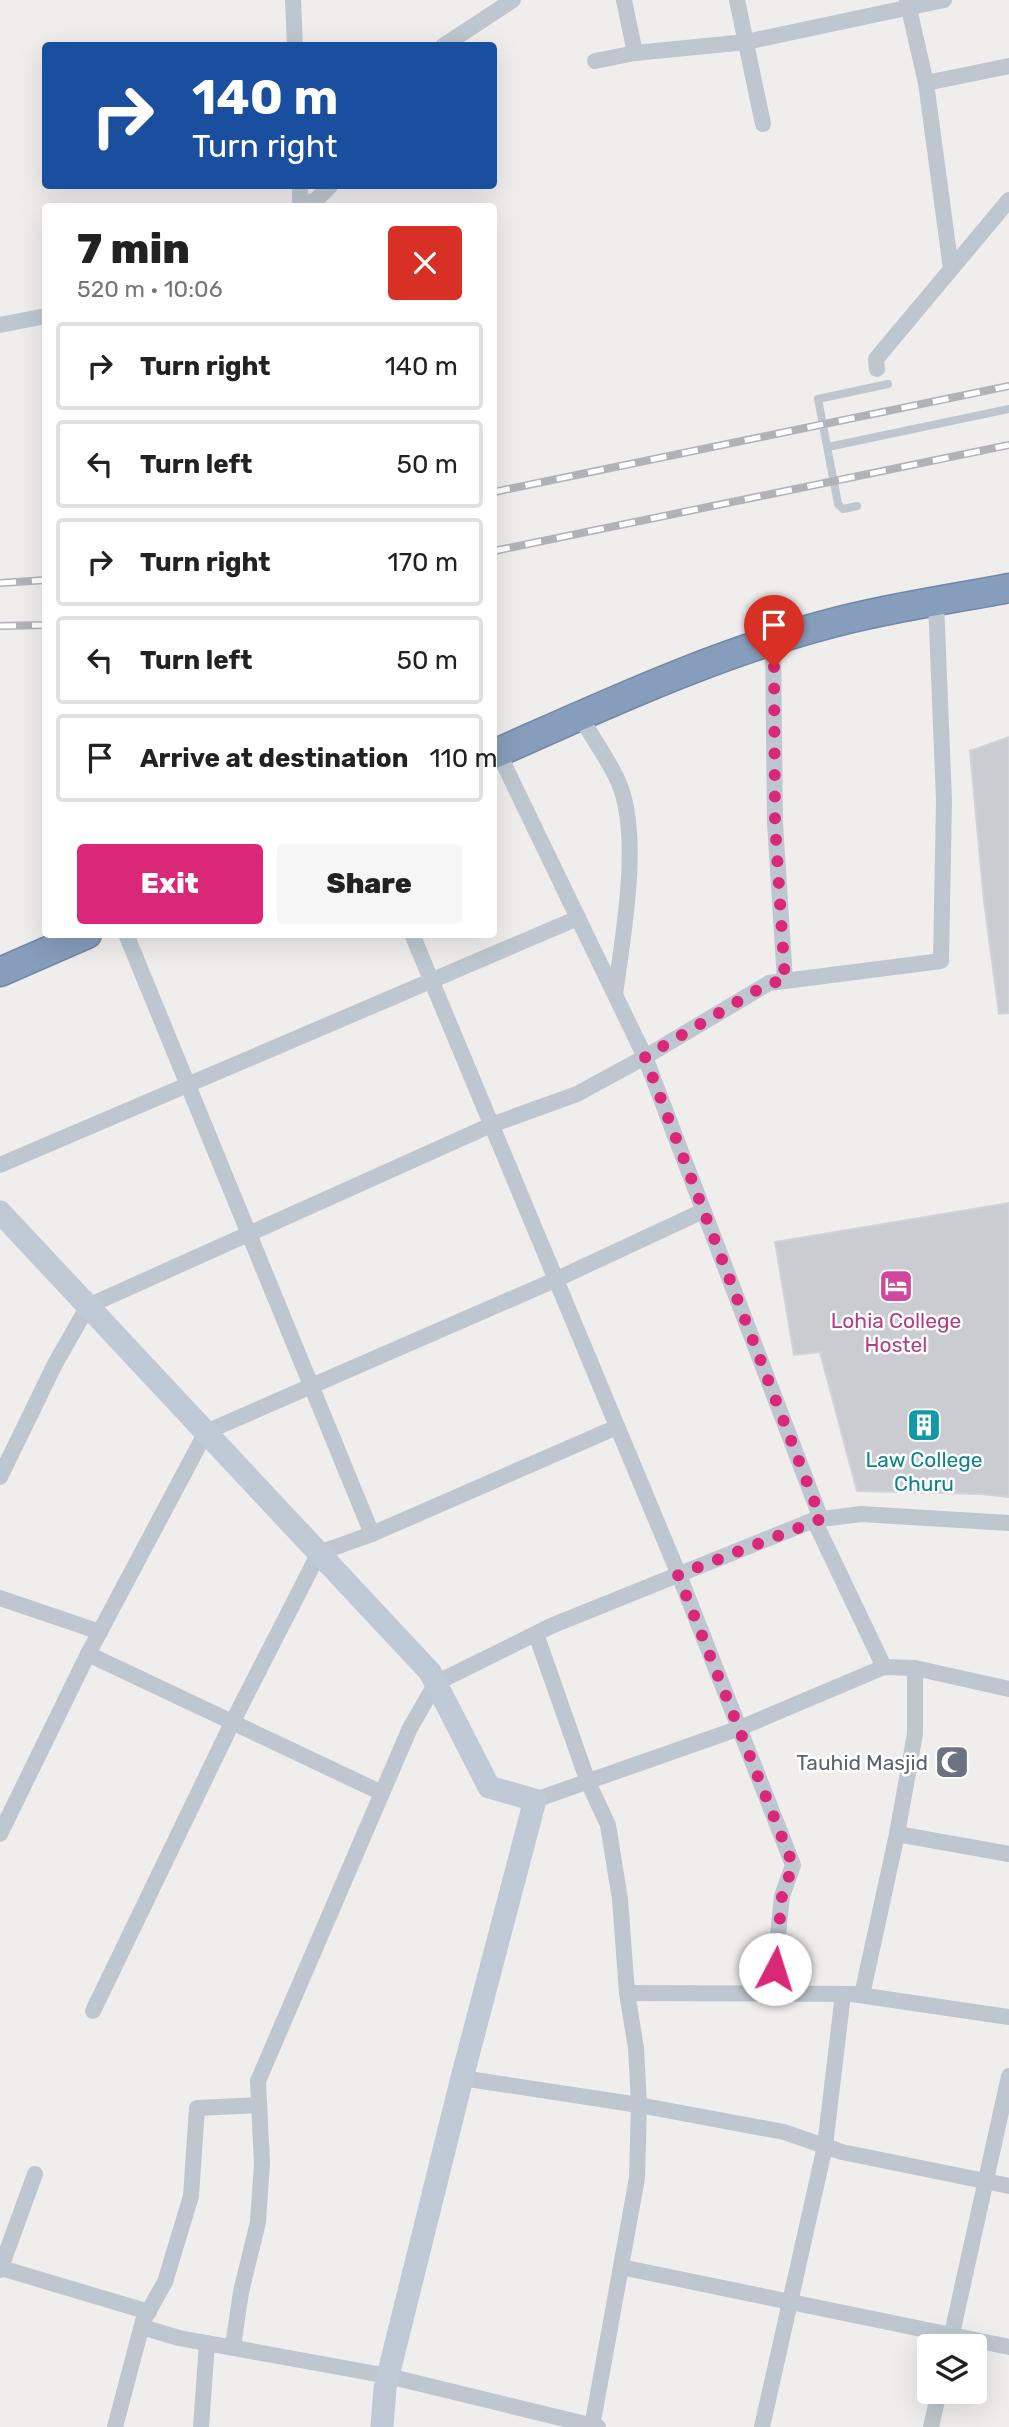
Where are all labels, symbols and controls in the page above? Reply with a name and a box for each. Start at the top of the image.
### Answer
text: 140 m [192,68,338,126]
icon: right [77,70,168,161]
text: Turn right [192,127,337,165]
text: 7 min [77,224,190,274]
button: close [388,226,462,300]
text: 520 m · 10:06 [77,275,223,303]
icon: right [81,347,119,385]
text: Turn right [140,351,270,382]
text: 140 m [385,351,458,382]
icon: left [81,445,119,483]
text: Turn left [140,449,252,480]
text: 50 m [397,449,458,480]
icon: right [81,543,119,581]
text: Turn right [140,547,270,578]
text: 170 m [388,547,458,578]
pin [744,595,804,667]
icon: arrive [755,606,793,644]
icon: left [81,641,119,679]
text: Turn left [140,645,252,676]
text: 50 m [397,645,458,676]
icon: arrive [81,739,119,777]
text: Arrive at destination [140,743,408,774]
text: 110 m [429,743,498,774]
button: Exit [77,844,263,924]
button: Share [277,844,462,924]
hotel icon: Lohia College Hostel [877,1267,915,1305]
place label: Lohia College Hostel [831,1308,961,1357]
building icon: Law College Churu [905,1406,943,1444]
place label: Law College Churu [865,1447,983,1496]
mosque icon: Tauhid Masjid [933,1743,971,1781]
place label: Tauhid Masjid [796,1750,928,1775]
position arrow [738,1932,812,2006]
map controls [917,2334,987,2404]
button: layers [917,2334,987,2404]

